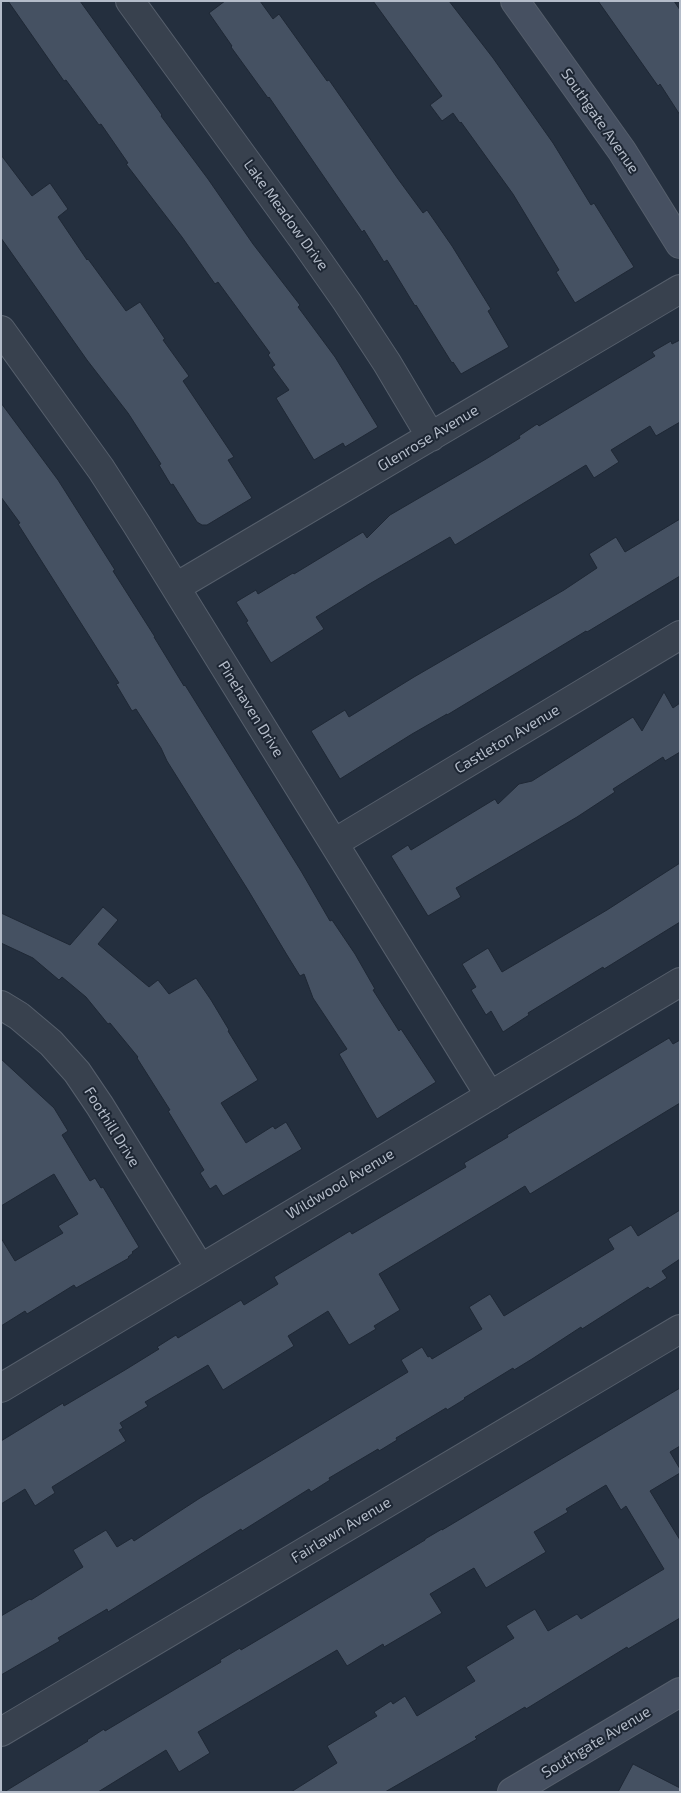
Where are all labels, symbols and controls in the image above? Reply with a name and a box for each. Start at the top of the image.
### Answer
street label: Southgate Avenue [557,65,643,177]
street label: Lake Meadow Drive [240,156,332,274]
street label: Glenrose Avenue [374,401,482,475]
street label: Pinehaven Drive [214,658,288,760]
street label: Castleton Avenue [451,701,563,777]
street label: Foothill Drive [80,1084,144,1170]
street label: Wildwood Avenue [283,1145,397,1223]
street label: Fairlawn Avenue [288,1493,394,1567]
street label: Southgate Avenue [538,1702,654,1782]

